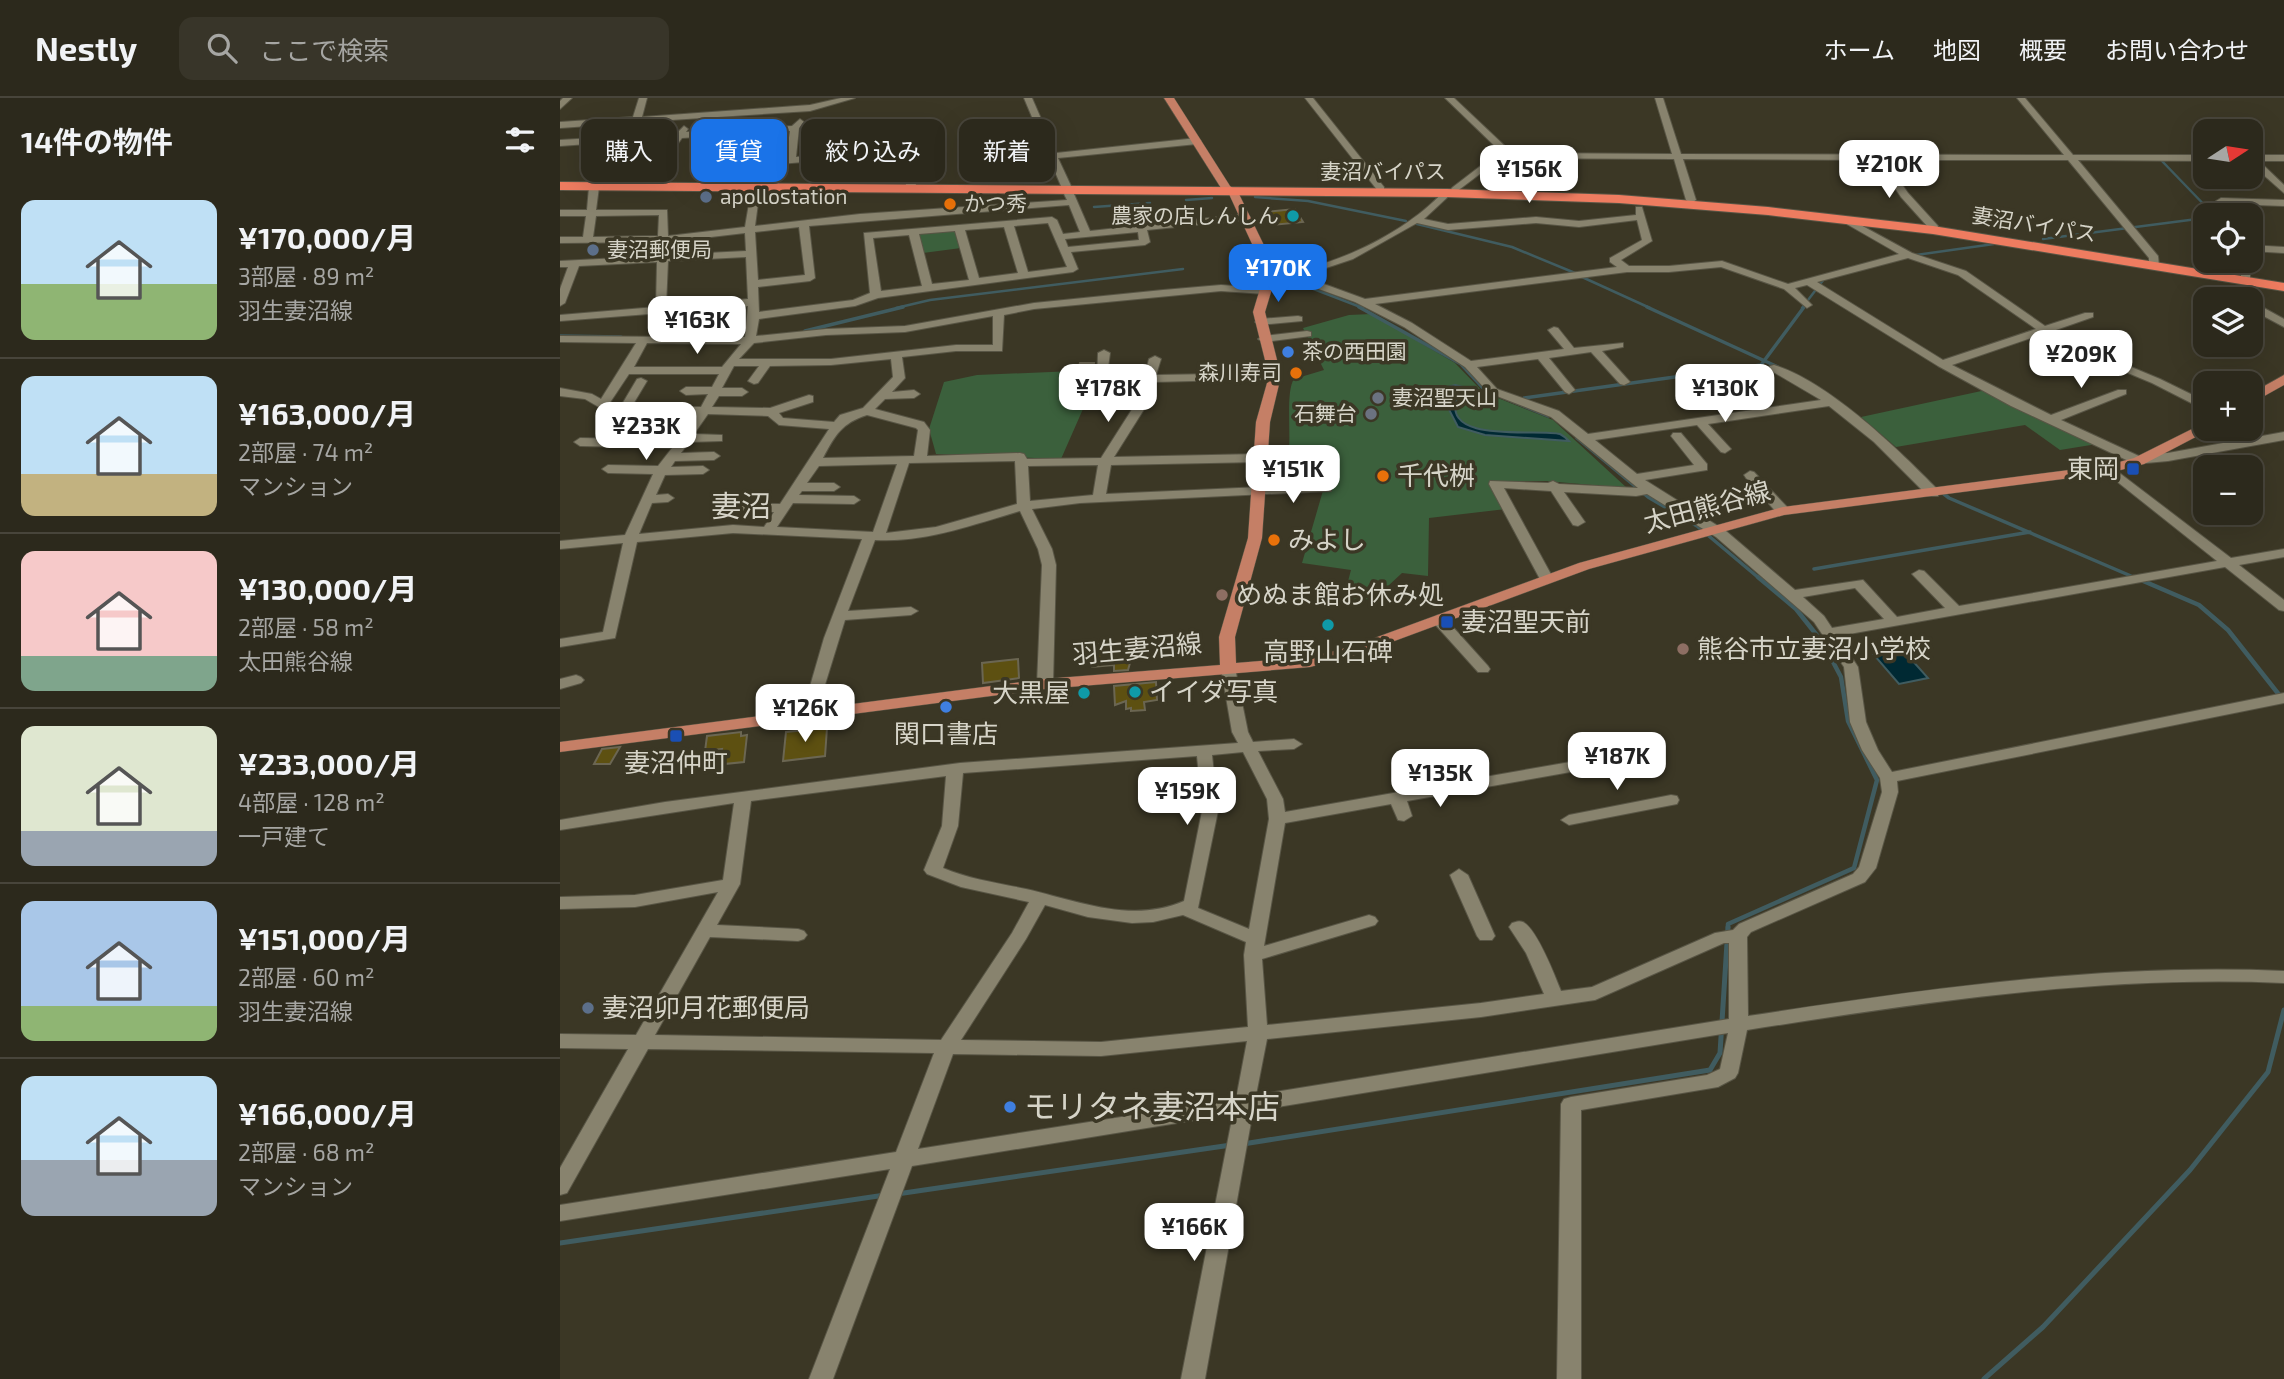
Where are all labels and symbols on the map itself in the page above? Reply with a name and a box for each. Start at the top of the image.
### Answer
north arrow [2193,119,2263,189]
pin: ¥210K [1840,140,1938,200]
pin: ¥156K [1480,146,1578,205]
street label: 妻沼バイパス [1320,158,1446,183]
place label: apollostation [720,183,848,208]
marker: apollostation [698,189,714,205]
place label: かつ秀 [964,190,1027,215]
marker: かつ秀 [942,196,958,212]
street label: 妻沼バイパス [1970,201,2098,246]
place label: 農家の店しんしん [1111,202,1279,227]
marker: 農家の店しんしん [1285,208,1301,224]
place label: 妻沼郵便局 [607,236,712,261]
marker: 妻沼郵便局 [585,242,601,258]
pin: ¥170K [1229,244,1327,304]
pin: ¥163K [648,296,746,356]
pin: ¥209K [2032,330,2130,390]
place label: 茶の西田園 [1302,338,1407,363]
marker: 茶の西田園 [1280,344,1296,360]
place label: 森川寿司 [1198,359,1282,384]
pin: ¥178K [1059,364,1157,424]
pin: ¥130K [1676,364,1774,424]
marker: 森川寿司 [1288,365,1304,381]
place label: 妻沼聖天山 [1392,384,1497,409]
marker: 妻沼聖天山 [1370,390,1386,406]
place label: 石舞台 [1294,400,1357,425]
pin: ¥233K [597,402,695,462]
marker: 石舞台 [1363,406,1379,422]
pin: ¥151K [1244,446,1342,505]
place label: 東岡 [2067,452,2119,483]
place label: 千代桝 [1397,459,1475,490]
marker: 東岡 [2125,461,2141,477]
marker: 千代桝 [1375,468,1391,484]
street label: 太田熊谷線 [1640,474,1773,537]
district label: 妻沼 [711,487,771,523]
place label: みよし [1288,523,1366,554]
marker: みよし [1266,532,1282,548]
place label: めぬま館お休み処 [1236,578,1444,609]
marker: めぬま館お休み処 [1214,587,1230,603]
place label: 妻沼聖天前 [1461,605,1591,636]
marker: 妻沼聖天前 [1439,614,1455,630]
marker: 高野山石碑 [1320,617,1336,633]
street label: 羽生妻沼線 [1071,626,1203,669]
place label: 熊谷市立妻沼小学校 [1697,632,1931,663]
place label: 高野山石碑 [1263,635,1393,666]
marker: 熊谷市立妻沼小学校 [1675,641,1691,657]
place label: イイダ写真 [1149,675,1278,706]
place label: 大黒屋 [992,676,1070,707]
pin: ¥126K [756,684,854,744]
marker: イイダ写真 [1127,684,1143,700]
marker: 大黒屋 [1076,685,1092,701]
marker: 関口書店 [938,699,954,715]
place label: 関口書店 [894,717,998,748]
marker: 妻沼仲町 [668,728,684,744]
pin: ¥187K [1568,732,1666,792]
place label: 妻沼仲町 [624,746,728,777]
pin: ¥135K [1391,750,1489,809]
pin: ¥159K [1138,768,1236,827]
place label: 妻沼卯月花郵便局 [602,991,810,1022]
marker: 妻沼卯月花郵便局 [580,1000,596,1016]
place label: モリタネ妻沼本店 [1024,1086,1280,1124]
marker: モリタネ妻沼本店 [1002,1099,1018,1115]
pin: ¥166K [1145,1204,1243,1263]

